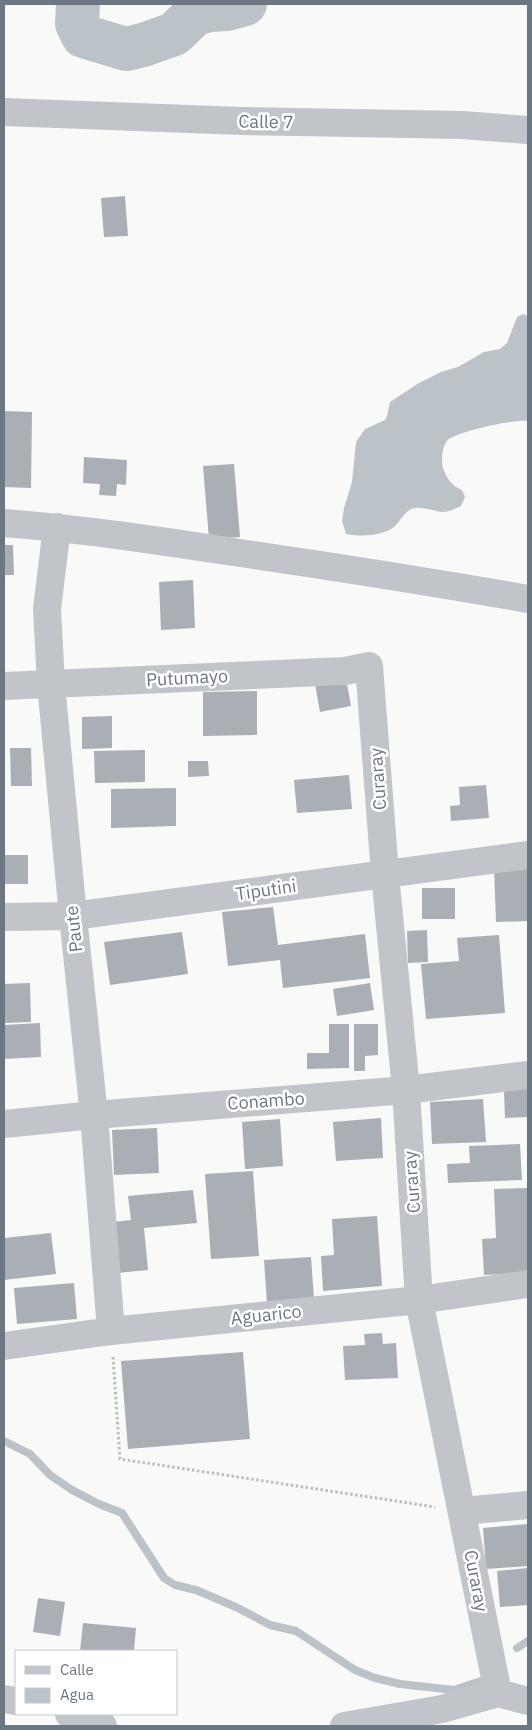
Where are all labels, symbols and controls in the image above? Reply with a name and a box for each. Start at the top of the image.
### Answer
street label: Calle 7 [238,110,294,133]
street label: Putumayo [145,664,228,691]
street label: Curaray [364,747,391,811]
street label: Tiputini [234,874,298,905]
street label: Paute [60,905,87,953]
street label: Conambo [227,1086,305,1115]
street label: Curaray [398,1150,425,1214]
street label: Aguarico [229,1299,302,1330]
street label: Curaray [459,1548,494,1614]
legend [15,1650,178,1715]
text: Calle [60,1660,94,1679]
text: Agua [60,1685,94,1704]

